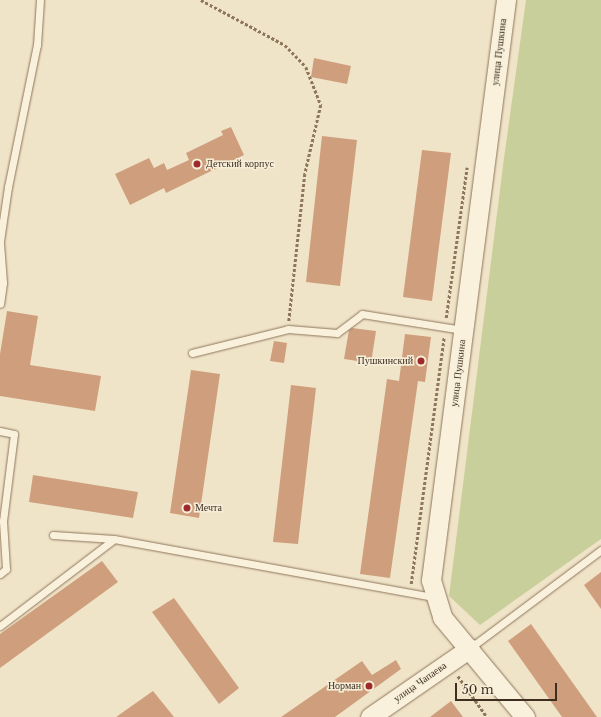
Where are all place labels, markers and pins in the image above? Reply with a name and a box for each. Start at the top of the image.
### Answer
marker: Детский корпус [191,158,203,170]
place label: Детский корпус [206,158,274,170]
place label: Пушкинский [358,355,413,367]
marker: Пушкинский [416,356,426,366]
place label: Мечта [195,502,222,514]
marker: Мечта [182,503,192,513]
place label: Норман [328,680,361,692]
marker: Норман [364,681,374,691]

